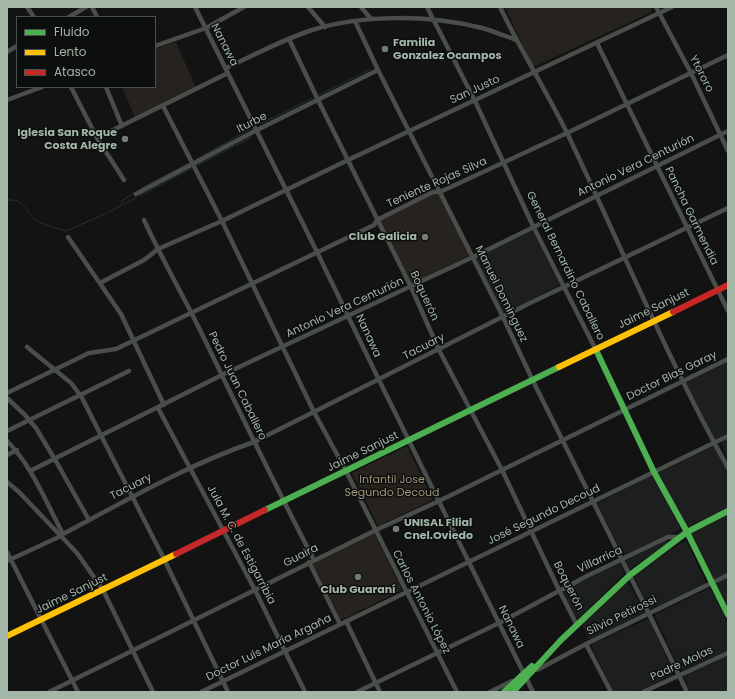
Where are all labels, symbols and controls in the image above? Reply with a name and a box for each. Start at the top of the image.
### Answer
legend [16,16,156,88]
street label: Nanawa [208,21,240,69]
text: Fluido [54,23,89,40]
place label: Familia Gonzalez Ocampos [393,36,502,62]
text: Lento [54,43,86,60]
marker: Familia Gonzalez Ocampos [380,44,390,54]
street label: Ytororo [686,53,716,95]
text: Atasco [54,63,96,80]
street label: San Justo [448,73,502,107]
street label: Iturbe [235,110,269,136]
place label: Iglesia San Roque Costa Alegre [17,126,117,152]
street label: Antonio Vera Centurión [575,132,697,200]
marker: Iglesia San Roque Costa Alegre [120,134,130,144]
street label: Teniente Rojas Silva [385,155,489,211]
street label: Pancha Garmendia [661,165,721,267]
street label: General Bernardino Caballero [523,189,607,343]
place label: Club Galicia [348,230,417,244]
marker: Club Galicia [420,232,430,242]
street label: Manuel Domínguez [472,244,530,344]
street label: Boquerón [407,269,441,323]
street label: Antonio Vera Centurión [284,275,406,341]
street label: Jaime Sanjust [616,286,692,332]
street label: Nanawa [352,312,384,360]
street label: Pedro Juan Caballero [205,330,269,442]
street label: Tacuary [401,331,447,363]
street label: Doctor Blas Garay [625,348,719,404]
street label: Jaime Sanjust [325,429,401,475]
street label: Tacuary [108,471,154,503]
park label: Infantil Jose Segundo Decoud [345,473,439,499]
street label: José Segundo Decoud [486,482,602,548]
street label: Jula M. C. de Estigarribia [204,483,278,607]
place label: UNISAL Filial Cnel.Oviedo [404,516,473,542]
marker: UNISAL Filial Cnel.Oviedo [391,524,401,534]
street label: Guaira [281,542,321,570]
street label: Villarrica [575,544,625,576]
street label: Carlos Antonio López [389,548,453,656]
street label: Boquerón [550,559,586,613]
street label: Jaime Sanjust [34,571,110,617]
marker: Club Guaraní [353,572,363,582]
place label: Club Guaraní [320,583,396,597]
street label: Silvio Petirossi [585,593,659,639]
street label: Nanawa [495,603,527,651]
street label: Doctor Luís María Argaña [204,612,334,684]
street label: Padre Molas [649,644,715,684]

